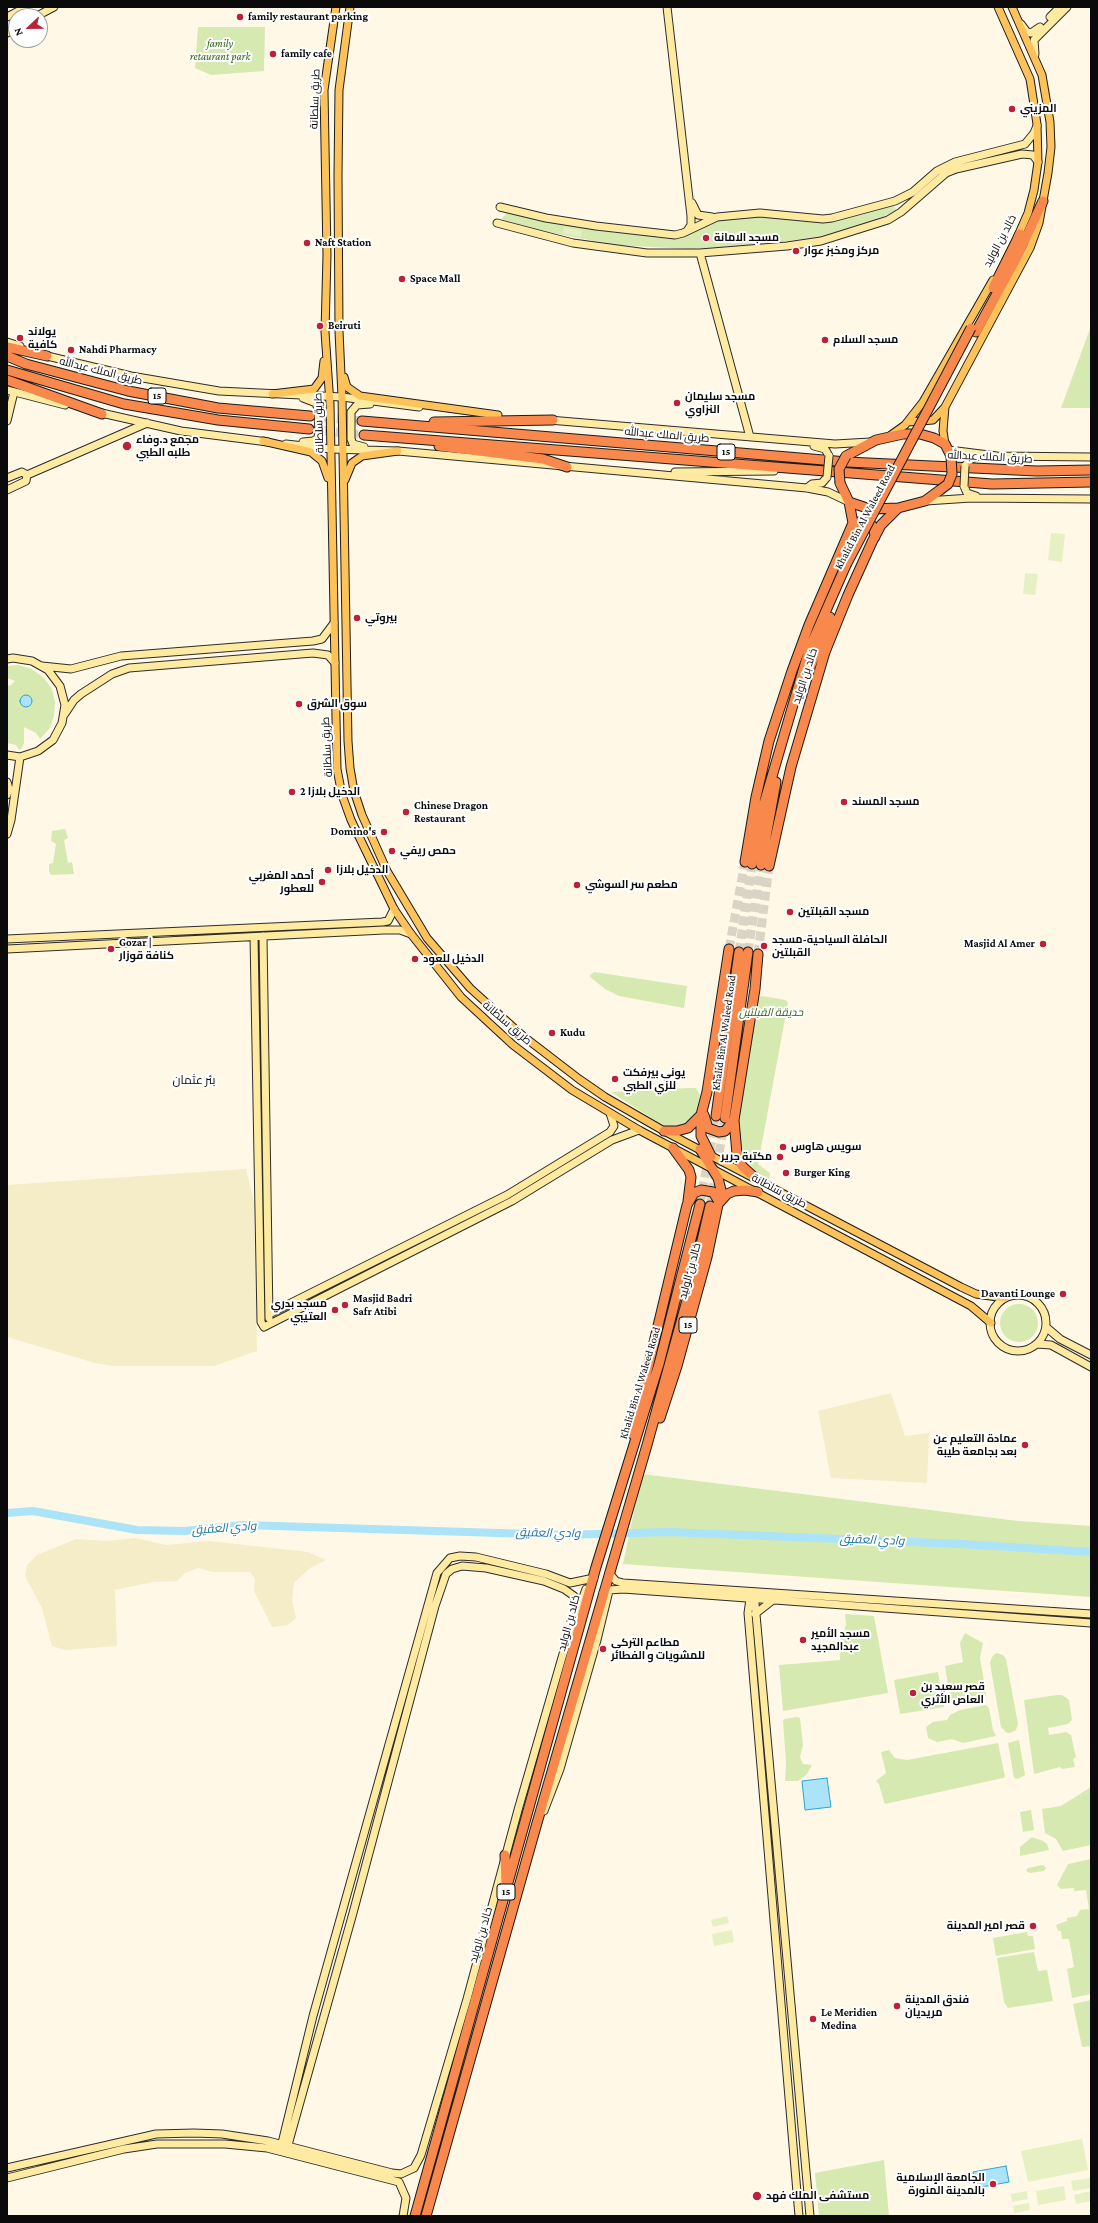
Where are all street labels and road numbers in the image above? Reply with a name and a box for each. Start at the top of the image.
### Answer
street label: طريق سلطانة [307,69,323,129]
street label: خالد بن الوليد [981,213,1019,269]
street label: طريق الملك عبدالله [58,354,144,388]
road number: 15 [148,388,166,404]
street label: طريق سلطانة [311,393,327,453]
street label: طريق الملك عبدالله [624,425,710,445]
road number: 15 [717,444,735,460]
street label: طريق الملك عبدالله [947,448,1033,466]
street label: Khalid Bin Al Waleed Road [832,463,898,571]
street label: خالد بن الوليد [790,647,820,705]
street label: طريق سلطانة [319,716,335,778]
street label: Khalid Bin Al Waleed Road [709,974,739,1092]
street label: طريق سلطانة [480,998,534,1048]
street label: طريق سلطانة [749,1171,809,1211]
street label: خالد بن الوليد [676,1242,704,1300]
road number: 15 [679,1317,697,1333]
street label: Khalid Bin Al Waleed Road [617,1325,663,1441]
street label: خالد بن الوليد [555,1594,583,1652]
road number: 15 [497,1884,515,1900]
street label: خالد بن الوليد [467,1906,495,1964]

